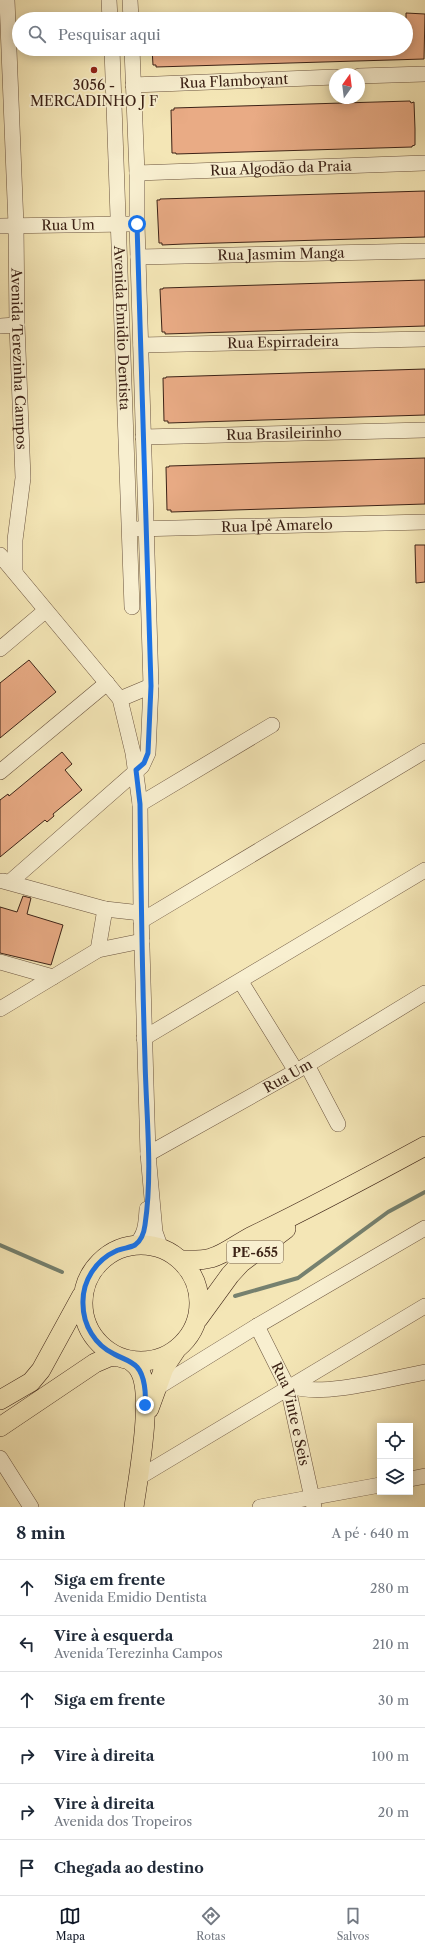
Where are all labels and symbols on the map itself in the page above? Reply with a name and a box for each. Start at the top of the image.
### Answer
marker: 3056 - MERCADINHO J F [89,65,99,75]
north arrow [329,68,365,104]
street label: Rua Flamboyant [179,70,289,92]
place label: 3056 - MERCADINHO J F [30,76,158,110]
street label: Rua Algodão da Praia [210,157,353,179]
route start [128,215,146,233]
street label: Rua Um [41,216,95,234]
street label: Avenida Emidio Dentista [110,244,134,411]
street label: Rua Jasmim Manga [217,244,345,264]
street label: Avenida Terezinha Campos [7,267,31,450]
street label: Rua Espirradeira [227,332,340,352]
street label: Rua Brasileirinho [226,423,342,444]
street label: Rua Ipê Amarelo [221,515,333,536]
street label: Rua Um [260,1055,315,1097]
road number: PE-655 [227,1241,283,1263]
street label: Rua Vinte e Seis [267,1359,314,1467]
route end [136,1396,154,1414]

